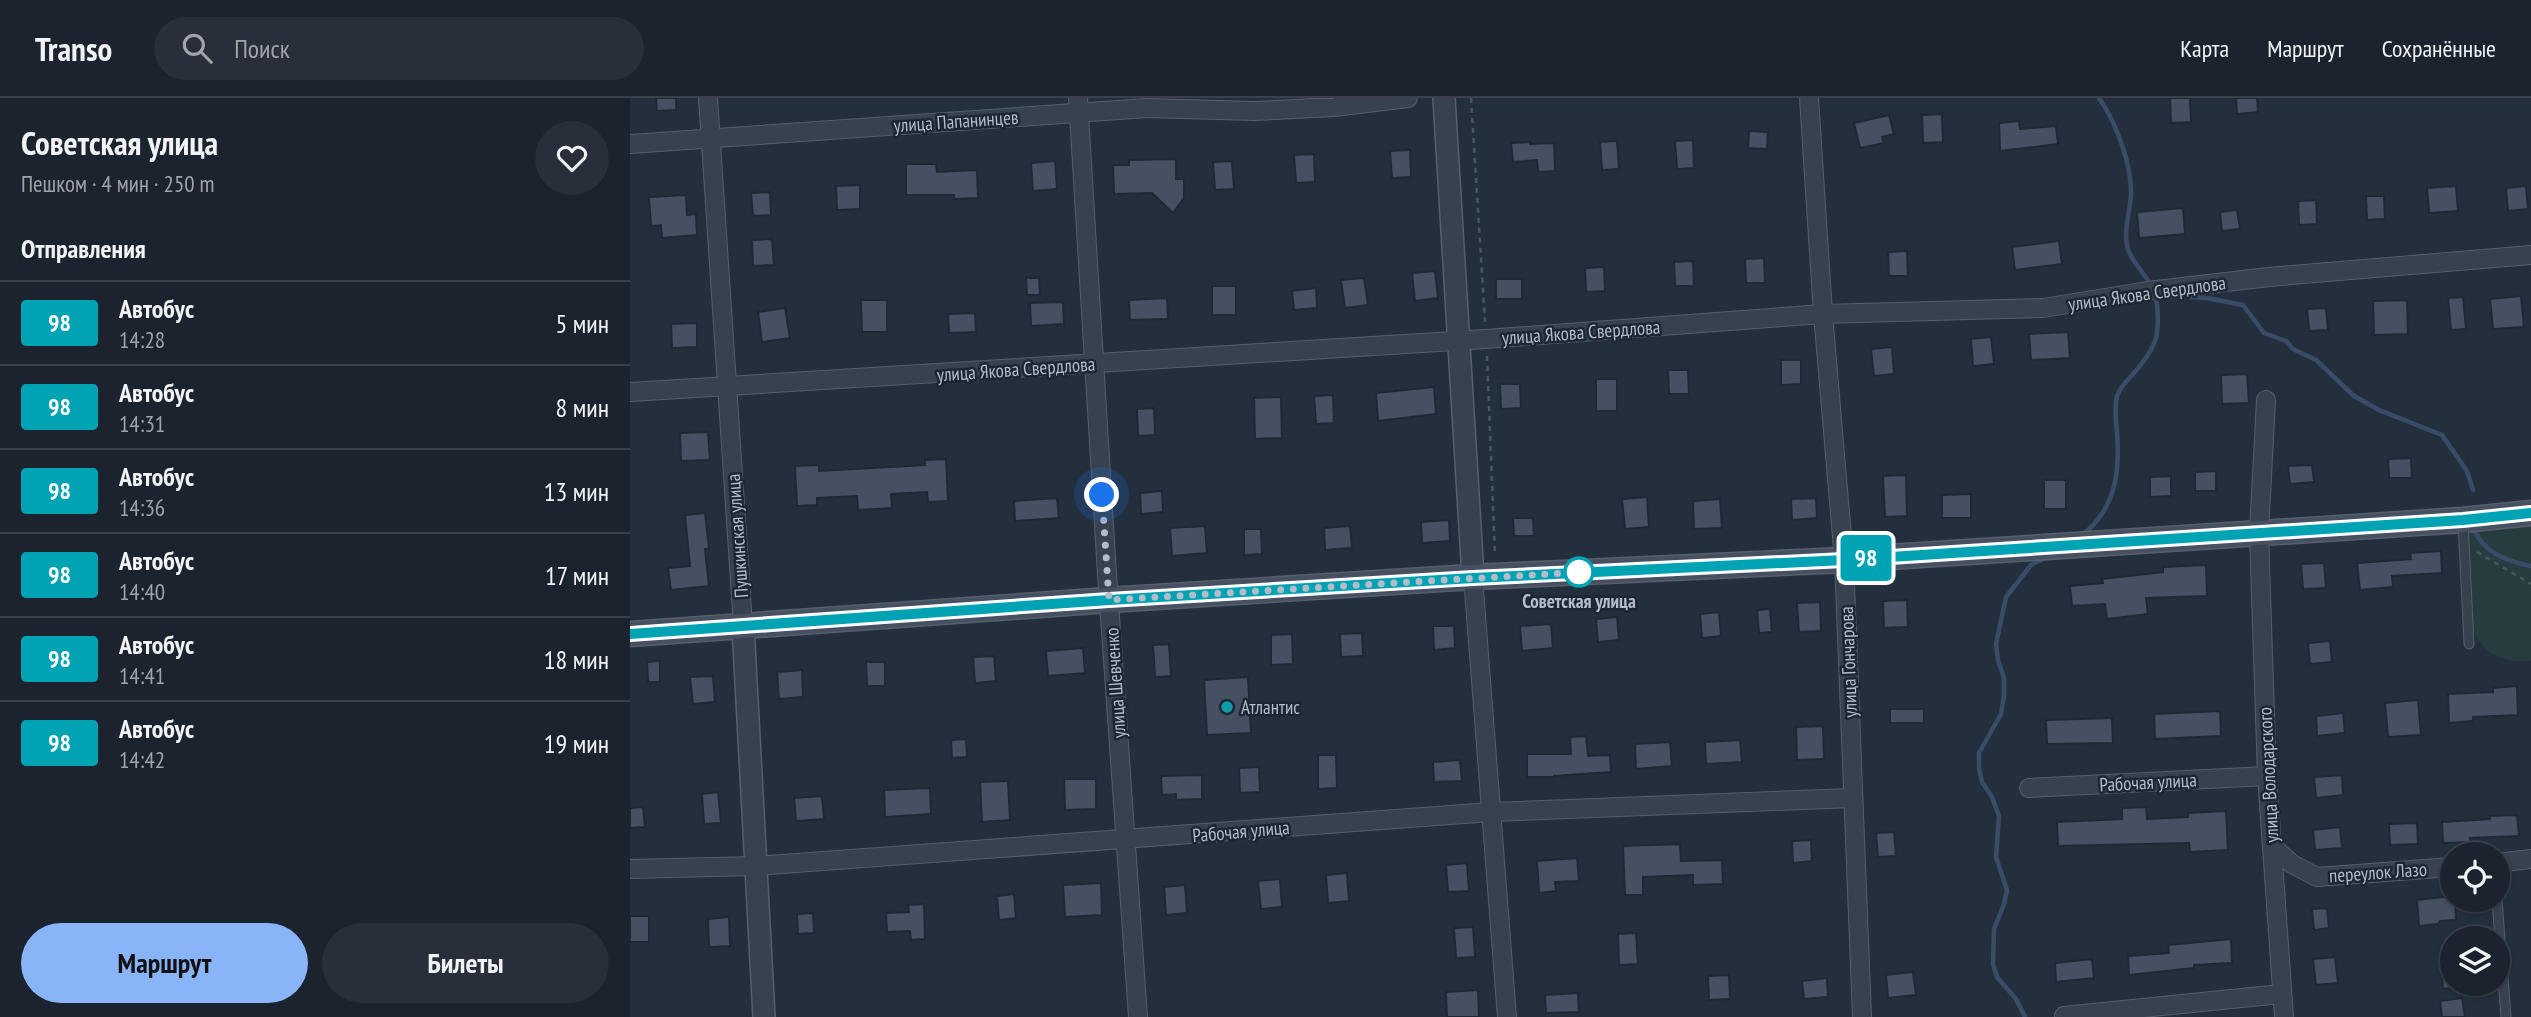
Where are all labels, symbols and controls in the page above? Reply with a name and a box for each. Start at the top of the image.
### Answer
search box [154,17,644,80]
text: Transo [35,27,112,70]
icon: search [178,29,216,67]
text: Поиск [234,32,290,65]
text: Карта [2180,33,2229,64]
text: Маршрут [2267,33,2344,64]
text: Сохранённые [2382,33,2496,64]
street label: улица Папанинцев [893,105,1019,137]
text: Советская улица [21,121,218,164]
button: heart [535,121,609,195]
text: Пешком · 4 мин · 250 m [21,169,214,198]
text: Отправления [21,232,146,265]
street label: улица Якова Свердлова [2067,270,2227,316]
text: Автобус [119,292,194,325]
text: 98 [48,307,71,338]
text: 5 мин [556,307,609,340]
street label: улица Якова Свердлова [1501,314,1661,350]
text: 14:28 [119,325,165,354]
street label: улица Якова Свердлова [936,351,1096,387]
text: Автобус [119,376,194,409]
text: 98 [48,391,71,422]
text: 8 мин [556,391,609,424]
text: 14:31 [119,409,165,438]
text: Автобус [119,460,194,493]
street label: Пушкинская улица [721,473,753,599]
text: 98 [48,475,71,506]
text: 13 мин [544,475,609,508]
your location [1084,477,1119,512]
text: 14:36 [119,493,165,522]
line badge: 98 [1834,535,1898,581]
text: 98 [1855,542,1877,573]
text: Автобус [119,544,194,577]
marker: Советская улица [1564,557,1594,587]
text: 98 [48,559,71,590]
text: 17 мин [545,559,609,592]
text: 14:40 [119,577,165,606]
place label: Советская улица [1522,589,1636,613]
street label: улица Гончарова [1834,606,1862,718]
street label: улица Шевченко [1099,627,1131,739]
text: Автобус [119,628,194,661]
text: 98 [48,643,71,674]
text: 18 мин [544,643,609,676]
text: 14:41 [119,661,165,690]
place label: Атлантис [1241,695,1300,719]
marker: Атлантис [1219,699,1235,715]
street label: улица Володарского [2252,706,2284,844]
text: Автобус [119,712,194,745]
text: 98 [48,727,71,758]
text: 19 мин [544,727,609,760]
text: 14:42 [119,745,165,774]
street label: Рабочая улица [2099,767,2197,797]
street label: Рабочая улица [1191,815,1291,847]
map controls [2440,842,2510,996]
button: locate [2440,842,2510,912]
street label: переулок Лазо [2328,857,2428,887]
button: Маршрут [21,923,308,1003]
button: Билеты [322,923,609,1003]
button: layers [2440,926,2510,996]

